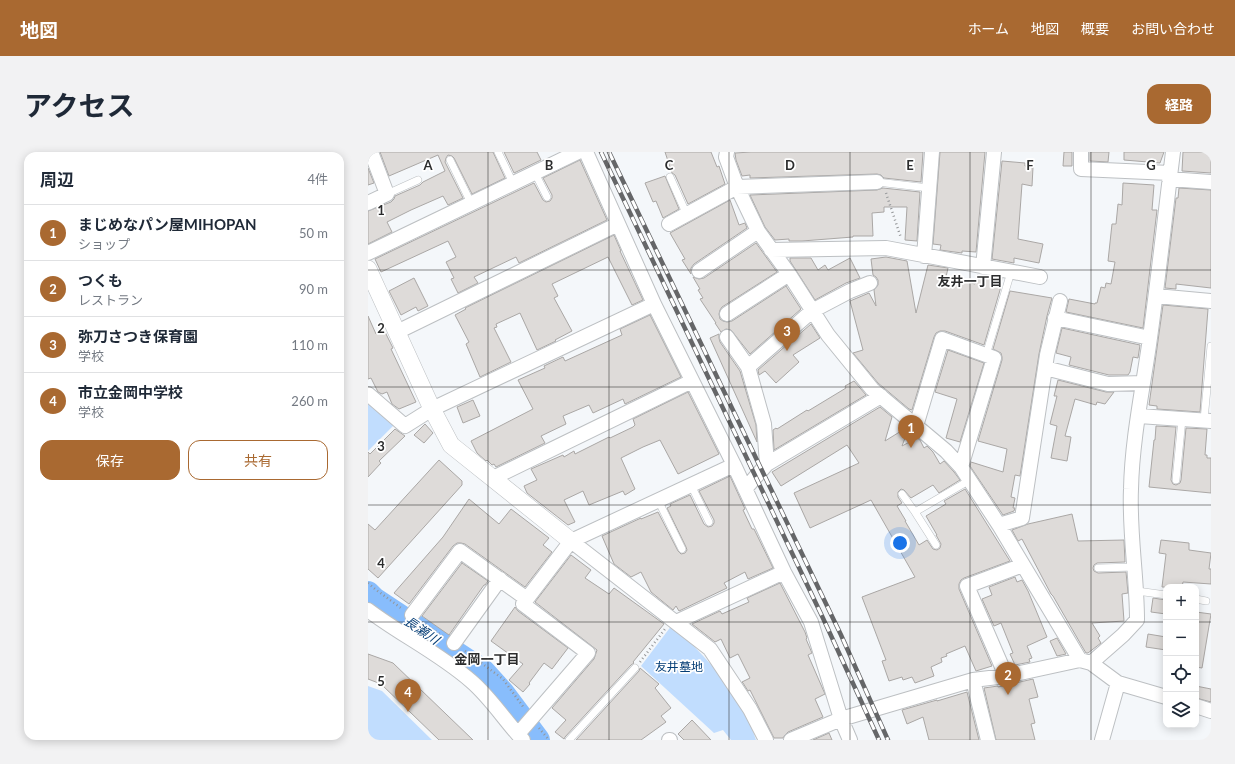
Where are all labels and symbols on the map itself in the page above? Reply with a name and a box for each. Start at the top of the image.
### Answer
text: A [422,157,433,173]
text: B [545,157,554,173]
text: C [665,157,674,173]
text: D [785,157,795,173]
text: E [906,157,914,173]
text: F [1026,157,1034,173]
text: G [1146,157,1156,173]
text: 1 [377,202,385,218]
district label: 友井一丁目 [937,273,1003,289]
pin: 3 [774,318,800,351]
text: 2 [377,320,385,336]
pin: 1 [898,415,924,448]
text: 3 [377,438,385,454]
your location [890,533,910,553]
text: 4 [377,555,385,571]
water label: 長瀬川 [401,612,444,649]
district label: 金岡一丁目 [454,651,520,667]
park label: 友井墓地 [655,659,703,674]
pin: 2 [995,662,1021,695]
text: 5 [377,673,385,689]
pin: 4 [395,679,421,712]

